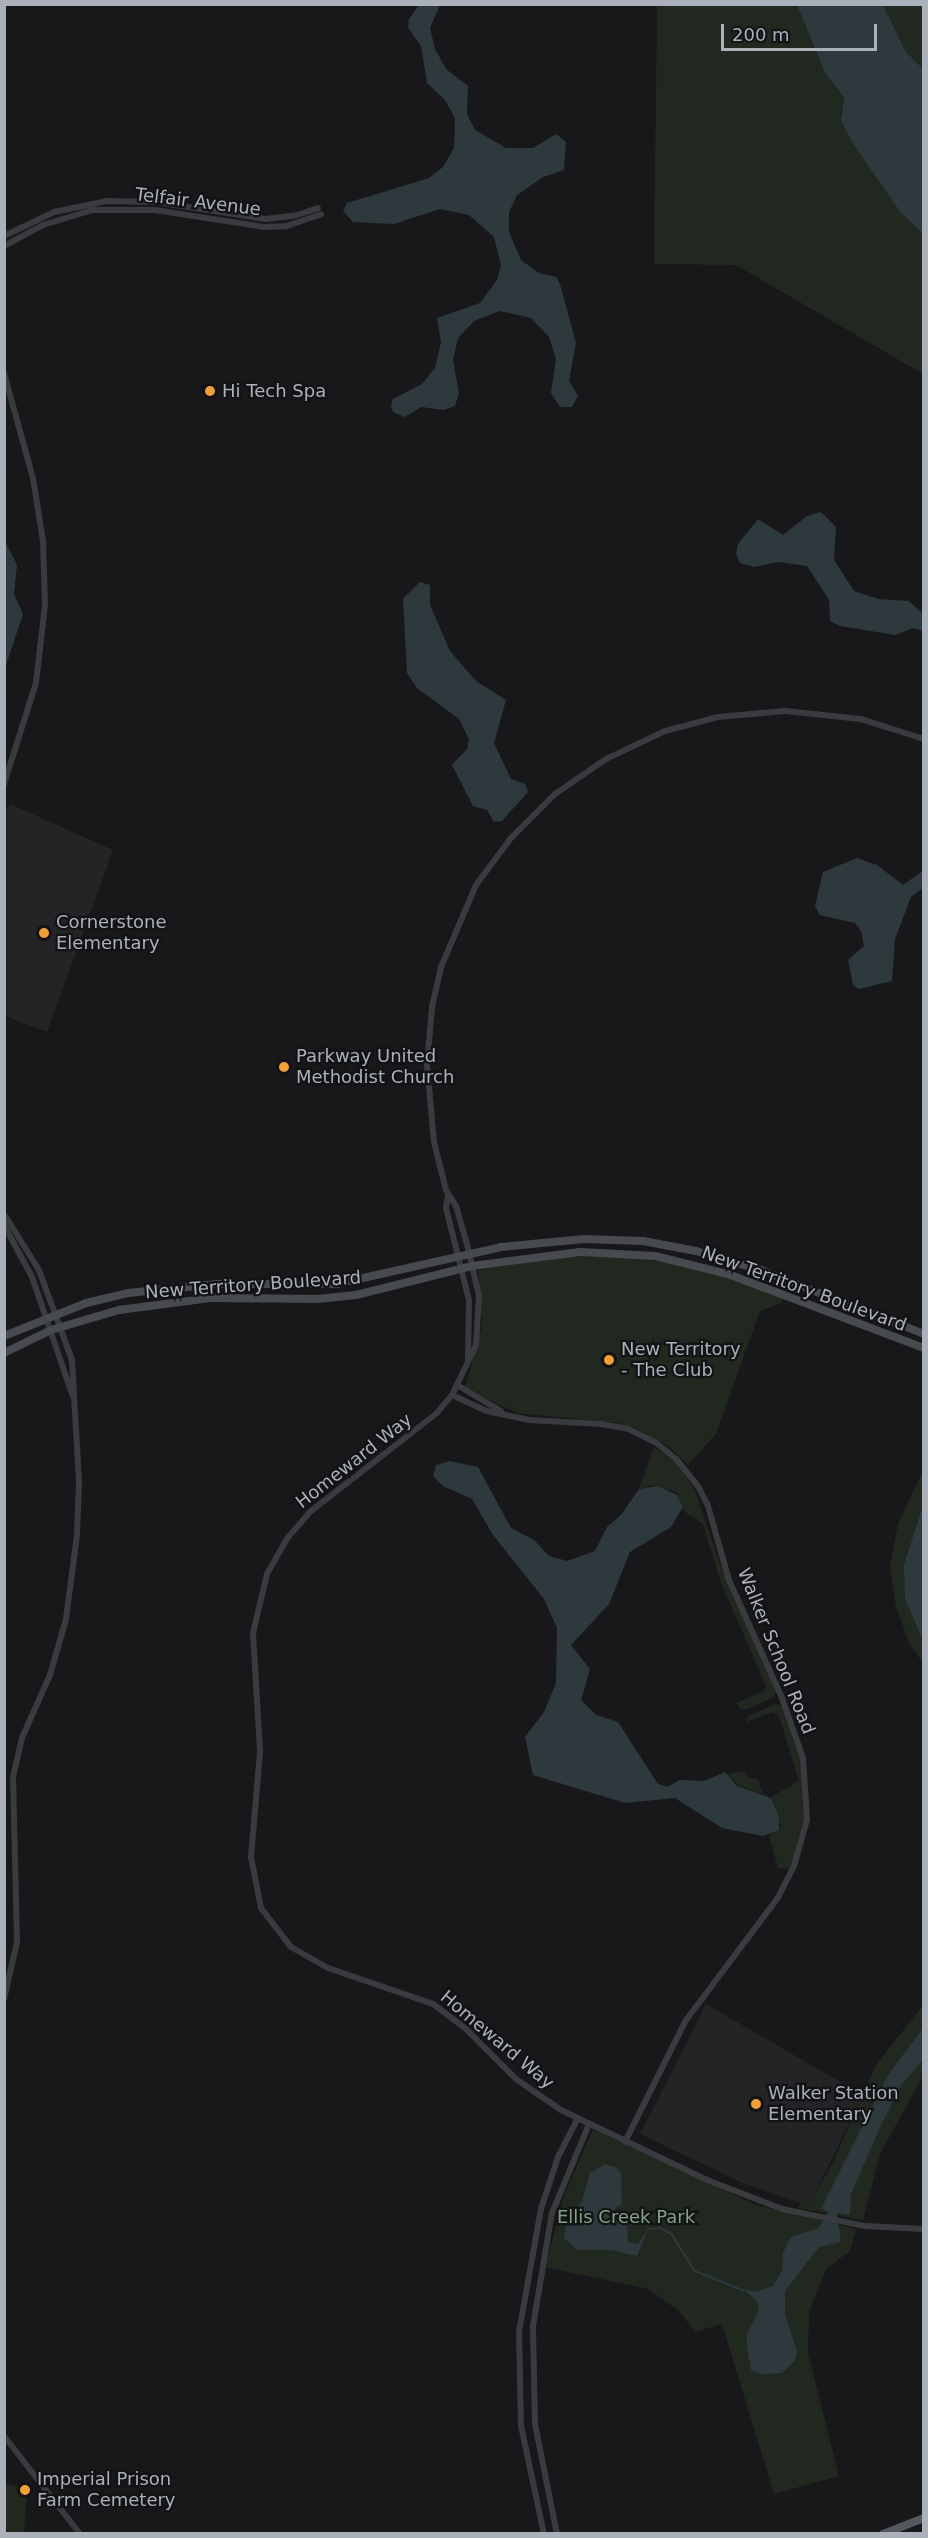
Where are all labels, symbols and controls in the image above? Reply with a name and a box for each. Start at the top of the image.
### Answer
scale bar [724,12,880,50]
text: 200 m [732,24,790,45]
street label: Telfair Avenue [134,184,262,220]
place label: Hi Tech Spa [222,380,326,402]
marker: Hi Tech Spa [203,384,217,398]
place label: Cornerstone Elementary [56,912,166,954]
marker: Cornerstone Elementary [37,926,51,940]
place label: Parkway United Methodist Church [296,1046,454,1088]
marker: Parkway United Methodist Church [277,1060,291,1074]
street label: New Territory Boulevard [699,1242,909,1336]
street label: New Territory Boulevard [144,1267,362,1303]
place label: New Territory - The Club [621,1339,741,1382]
marker: New Territory - The Club [602,1353,616,1367]
street label: Homeward Way [292,1409,416,1513]
street label: Walker School Road [733,1565,819,1737]
street label: Homeward Way [436,1986,558,2094]
place label: Walker Station Elementary [768,2083,899,2126]
marker: Walker Station Elementary [749,2097,763,2111]
park label: Ellis Creek Park [557,2206,695,2228]
place label: Imperial Prison Farm Cemetery [37,2469,176,2512]
marker: Imperial Prison Farm Cemetery [18,2483,32,2497]

